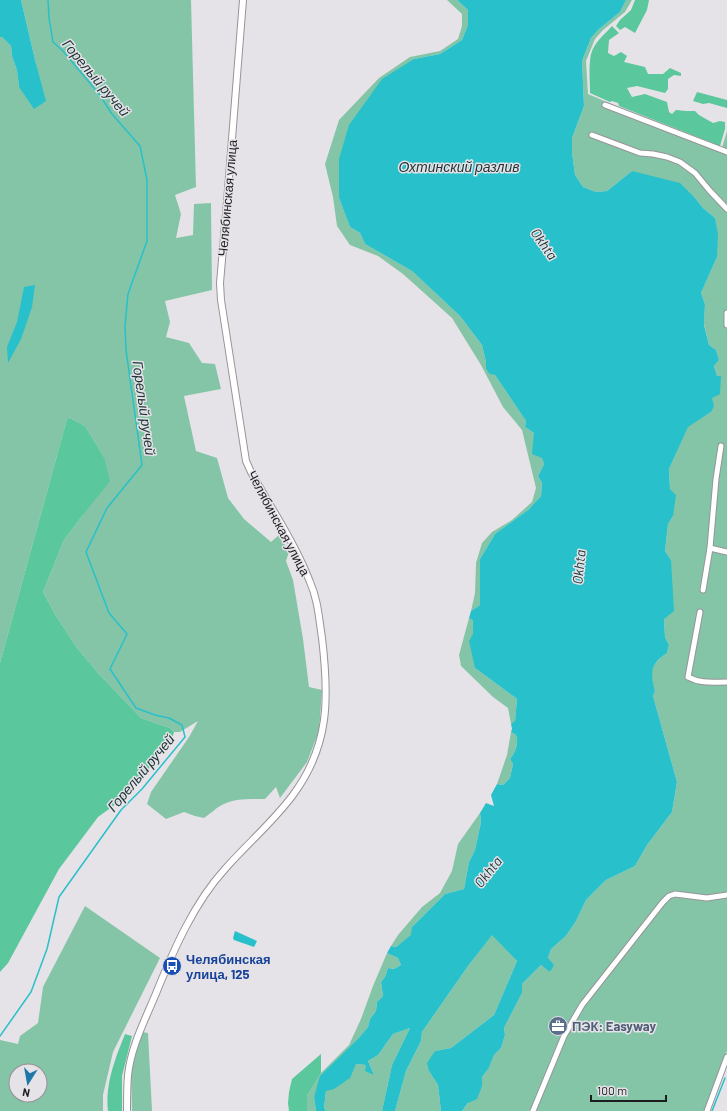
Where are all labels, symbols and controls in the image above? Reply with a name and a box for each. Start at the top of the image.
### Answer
water label: Горелый ручей [59,36,134,120]
street label: Челябинская улица [214,138,240,257]
water label: Охтинский разлив [398,158,520,175]
water label: Okhta [527,225,561,263]
water label: Горелый ручей [129,359,160,457]
street label: Челябинская улица [244,468,314,579]
water label: Okhta [568,549,589,585]
water label: Горелый ручей [103,730,178,815]
water label: Okhta [470,853,505,891]
place label: Челябинская улица, 125 [186,951,271,982]
bus stop icon: Челябинская улица, 125 [161,955,183,977]
office icon: ПЭК: Easyway [547,1015,569,1037]
place label: ПЭК: Easyway [572,1018,656,1034]
north arrow [8,1063,48,1103]
scale bar [591,1077,666,1103]
text: 100 m [597,1083,627,1097]
text: N [21,1086,31,1100]

